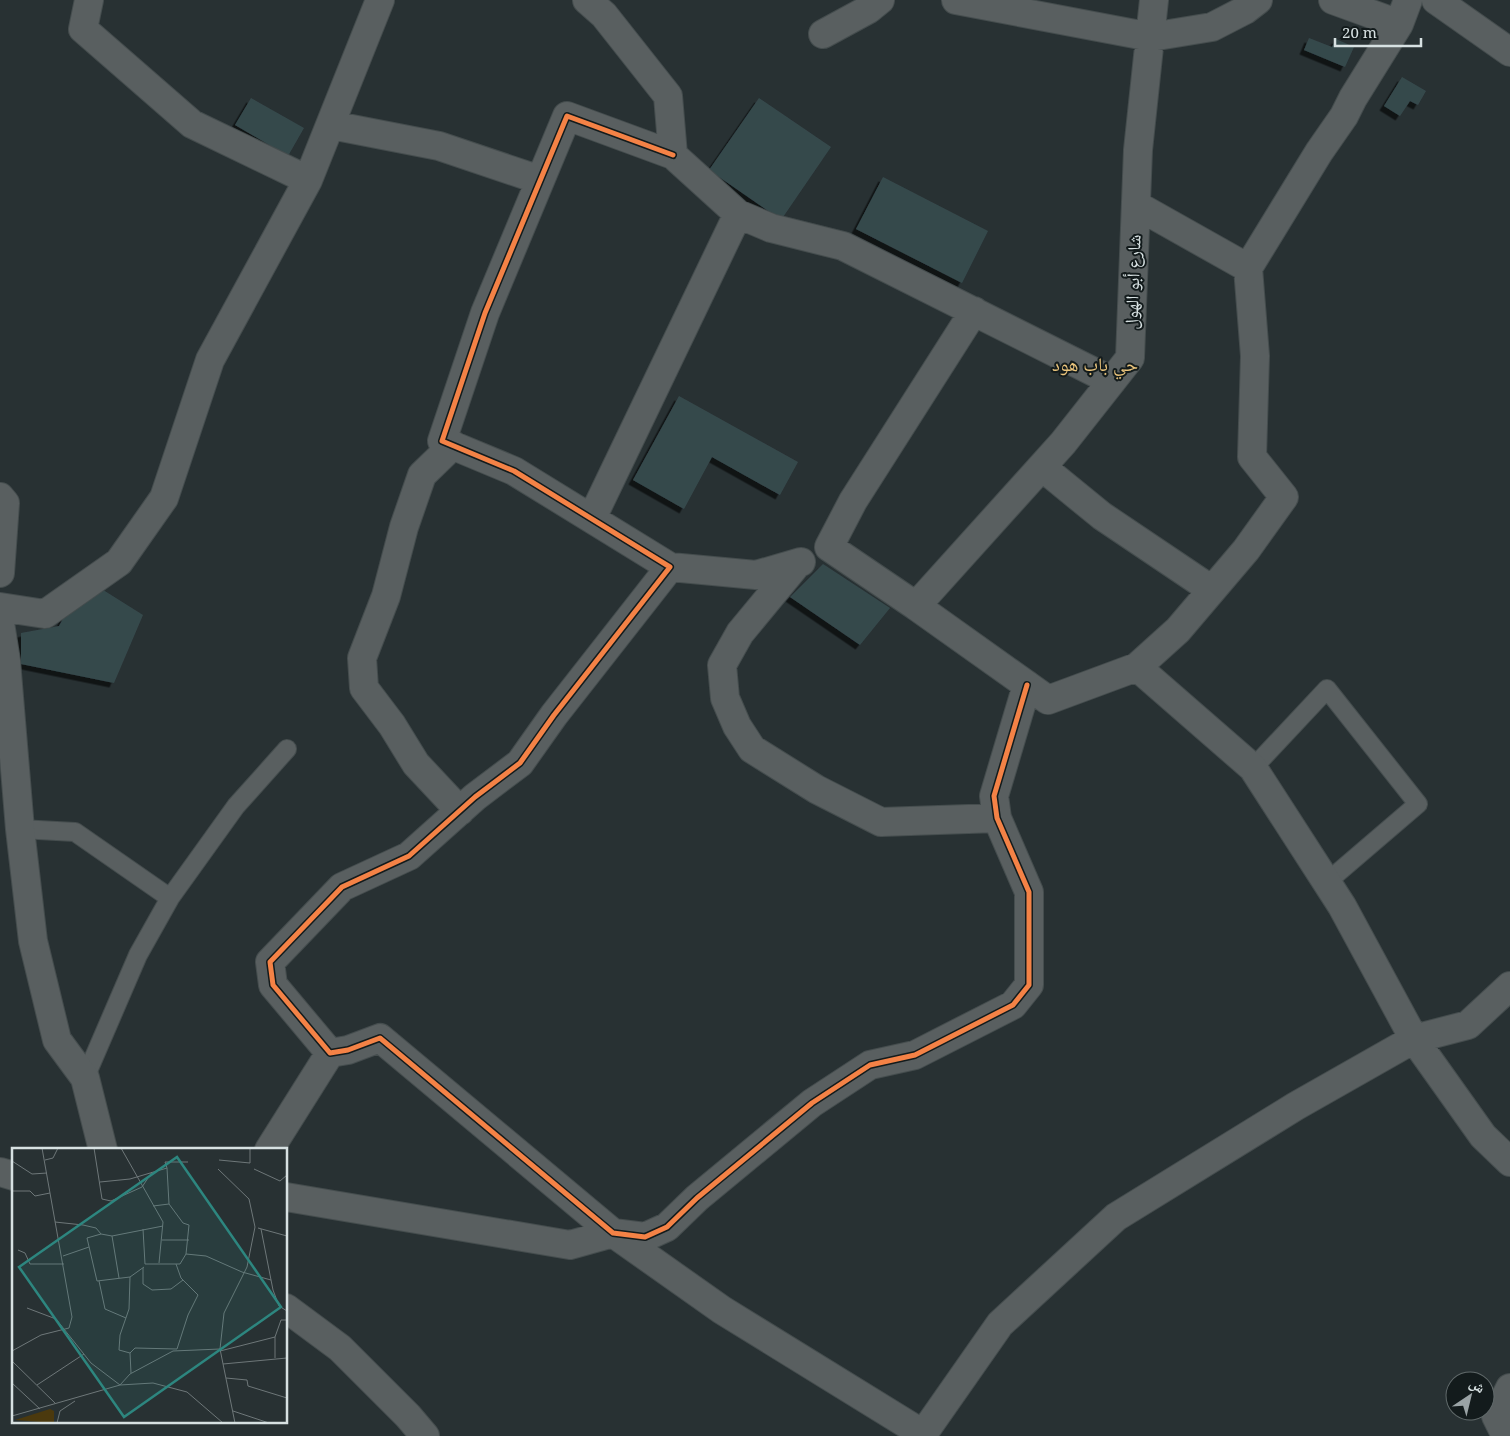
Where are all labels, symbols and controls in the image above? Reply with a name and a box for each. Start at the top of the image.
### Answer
scale bar [1335,15,1421,47]
text: 20 m [1342,22,1377,42]
street label: شارع أبو الهول [1118,234,1146,330]
district label: حي باب هود [1052,351,1138,380]
inset map [12,1148,288,1424]
north arrow [1445,1371,1495,1421]
text: ش [1466,1373,1489,1397]

